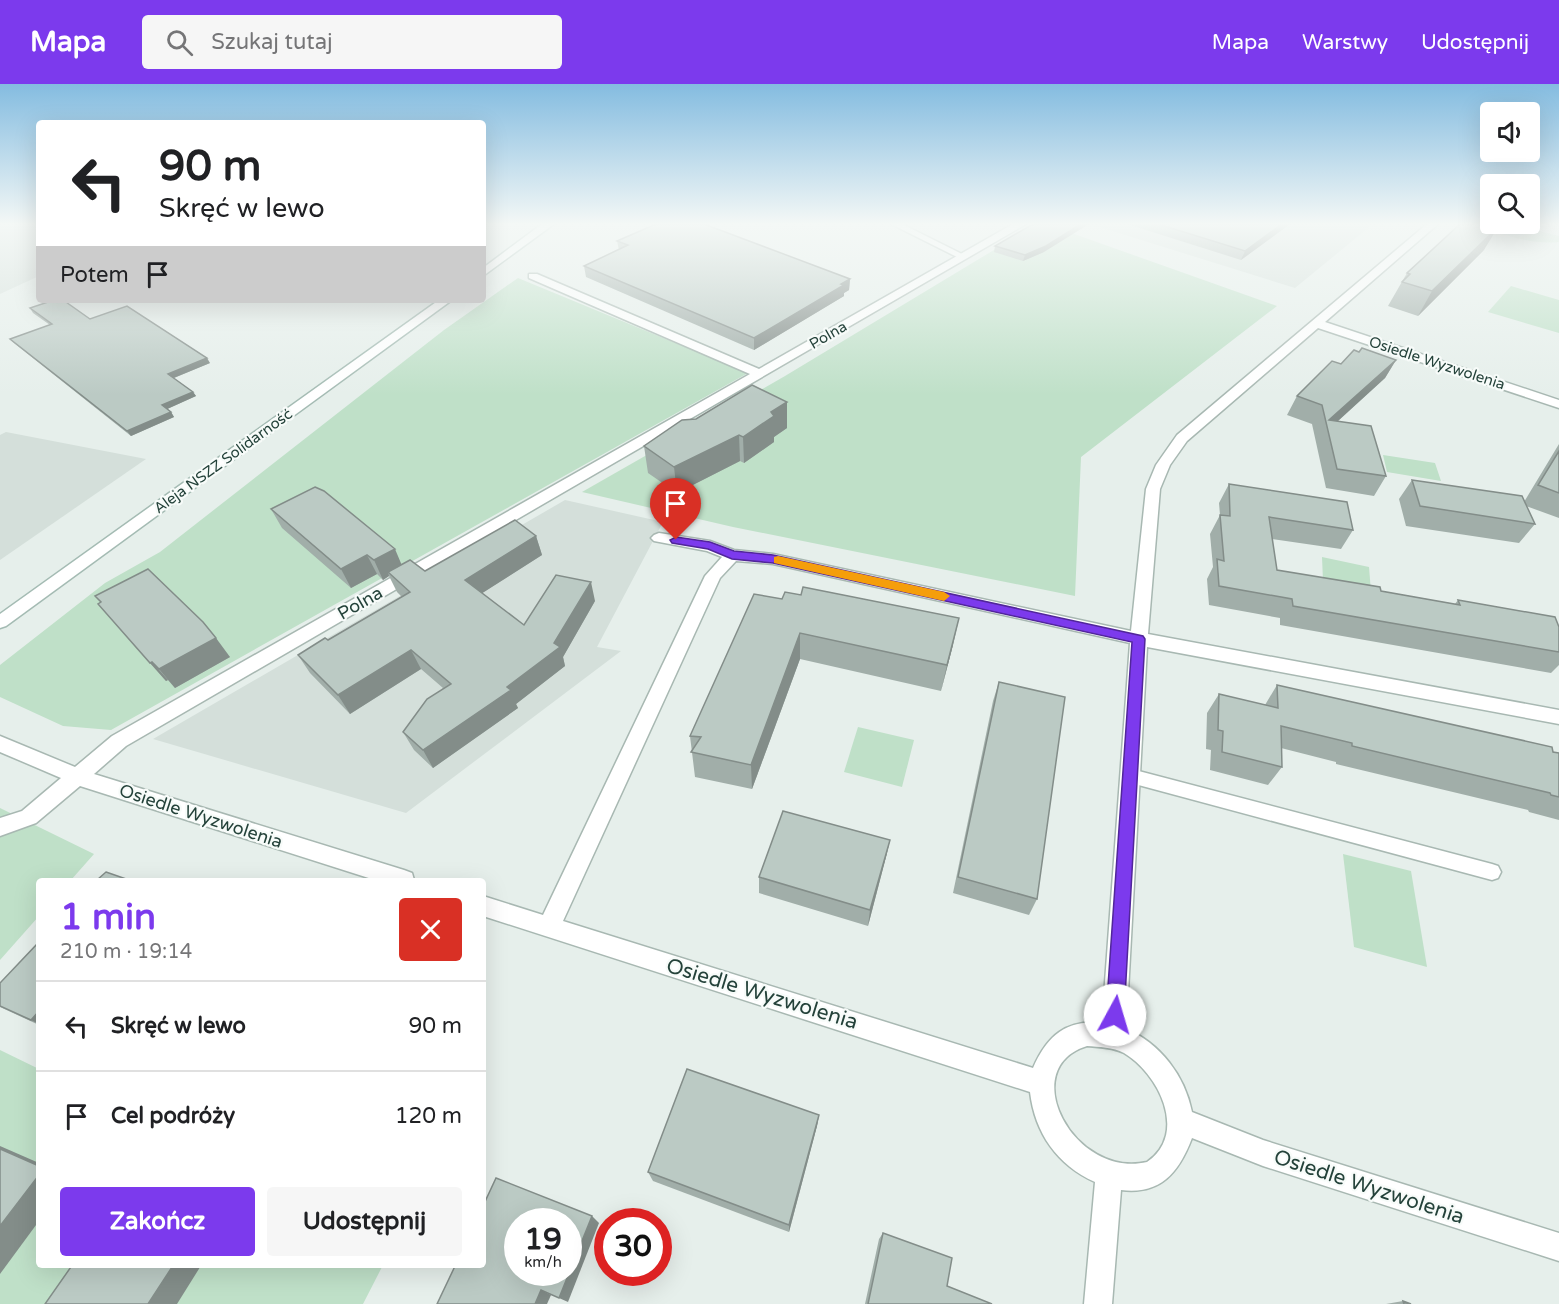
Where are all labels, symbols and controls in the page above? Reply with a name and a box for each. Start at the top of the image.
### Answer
search box [142,15,562,69]
text: Mapa [30,25,106,59]
icon: search [163,26,196,59]
text: Szukaj tutaj [211,29,333,55]
text: Mapa [1212,30,1269,55]
text: Warstwy [1302,30,1388,55]
text: Udostępnij [1421,30,1529,55]
map controls [1480,102,1540,234]
button: sound [1480,102,1540,162]
text: 90 m [159,141,261,192]
icon: left [60,144,138,222]
button: search [1480,174,1540,234]
text: Skręć w lewo [159,192,325,225]
icon: arrive [141,258,174,291]
text: Potem [60,262,129,288]
street label: Polna [806,317,850,353]
street label: Osiedle Wyzwolenia [1367,332,1507,394]
street label: Aleja NSZZ Solidarność [150,405,296,517]
pin [650,478,701,540]
icon: arrive [659,487,692,520]
street label: Polna [334,581,386,625]
street label: Osiedle Wyzwolenia [117,779,285,853]
text: 1 min [60,896,156,939]
button: close [399,898,462,961]
text: 210 m · 19:14 [60,940,192,964]
street label: Osiedle Wyzwolenia [663,953,861,1035]
position arrow [1083,983,1147,1047]
icon: left [60,1010,93,1043]
text: Skręć w lewo [111,1013,246,1039]
text: 90 m [408,1013,462,1039]
icon: arrive [60,1100,93,1133]
text: Cel podróży [111,1103,235,1129]
text: 120 m [395,1103,462,1129]
street label: Osiedle Wyzwolenia [1271,1144,1467,1230]
button: Zakończ [60,1187,255,1256]
button: Udostępnij [267,1187,462,1256]
speed limit sign: 30 [594,1208,672,1286]
text: 19 [524,1221,562,1258]
text: km/h [524,1253,562,1271]

